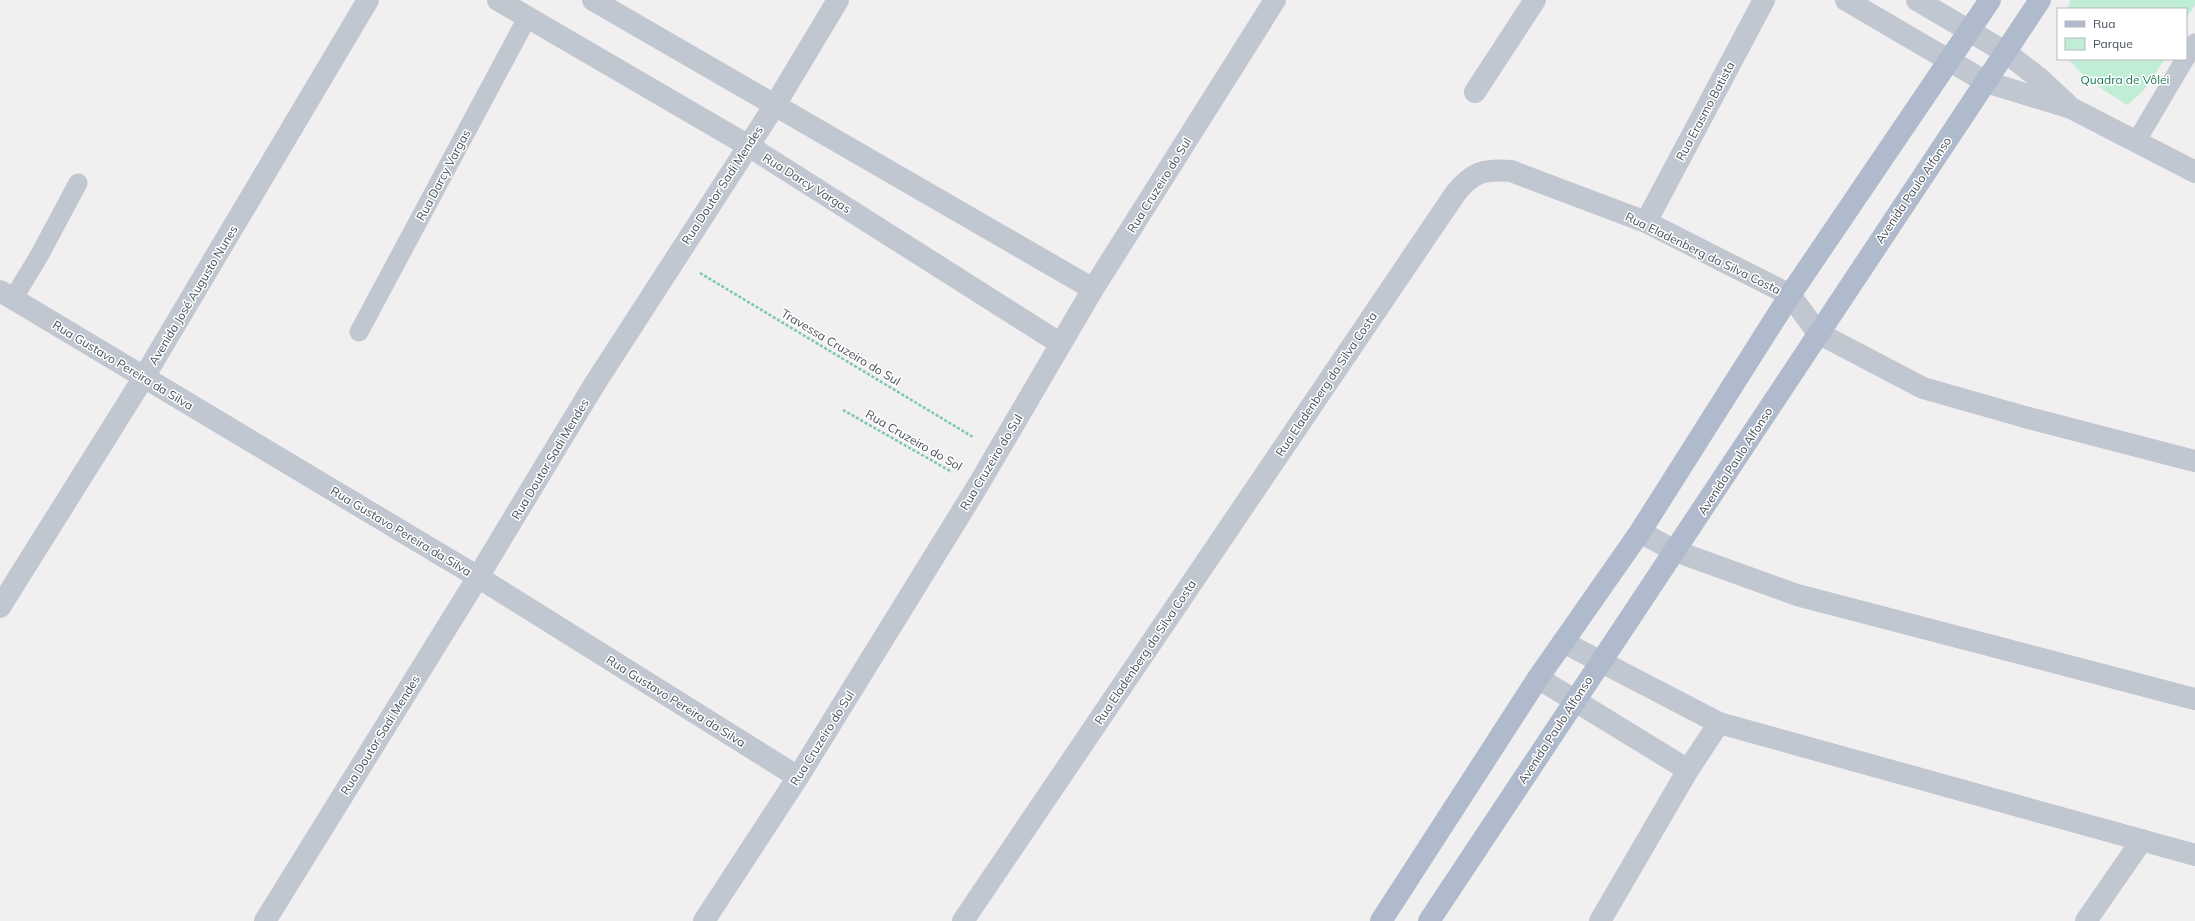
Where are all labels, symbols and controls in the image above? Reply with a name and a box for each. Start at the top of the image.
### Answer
legend [2057,8,2187,60]
text: Rua [2093,16,2115,31]
text: Parque [2093,36,2133,51]
street label: Rua Erasmo Batista [1672,59,1738,163]
park label: Quadra de Vôlei [2081,72,2170,87]
street label: Rua Doutor Sadi Mendes [678,123,766,247]
street label: Rua Darcy Vargas [413,127,473,223]
street label: Avenida Paulo Alfonso [1872,134,1954,246]
street label: Rua Cruzeiro do Sul [1124,135,1194,235]
street label: Rua Darcy Vargas [760,150,854,216]
street label: Rua Eladenberg da Silva Costa [1623,209,1783,297]
street label: Avenida José Augusto Nunes [145,222,241,368]
street label: Travessa Cruzeiro do Sul [779,305,903,389]
street label: Rua Eladenberg da Silva Costa [1272,309,1380,459]
street label: Rua Gustavo Pereira da Silva [50,317,196,413]
street label: Rua Doutor Sadi Mendes [508,396,592,522]
street label: Avenida Paulo Alfonso [1695,404,1776,518]
street label: Rua Cruzeiro do Sol [863,406,965,474]
street label: Rua Cruzeiro do Sul [956,411,1026,513]
street label: Rua Gustavo Pereira da Silva [328,483,474,579]
street label: Rua Eladenberg da Silva Costa [1091,577,1199,727]
street label: Rua Gustavo Pereira da Silva [604,652,748,750]
street label: Rua Doutor Sadi Mendes [337,672,423,798]
street label: Avenida Paulo Alfonso [1515,673,1596,787]
street label: Rua Cruzeiro do Sul [787,688,857,788]

